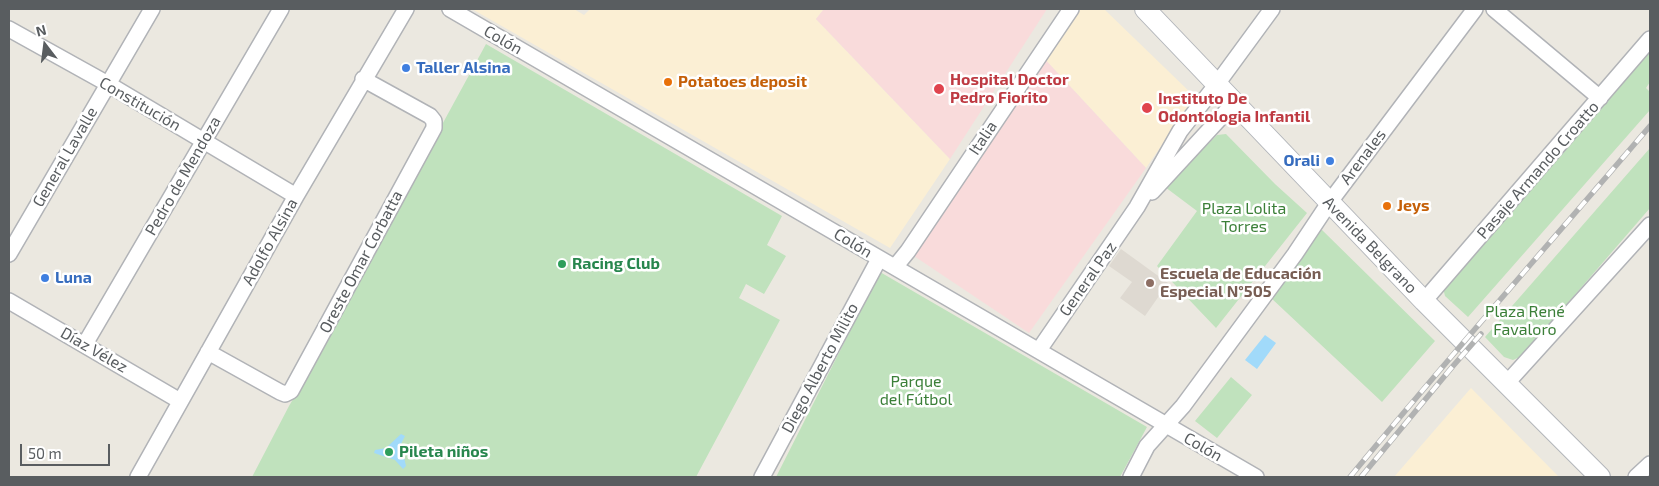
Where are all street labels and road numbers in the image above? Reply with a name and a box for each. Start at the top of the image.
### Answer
street label: Colón [480,21,526,59]
street label: Constitución [96,73,184,135]
street label: Pasaje Armando Croatto [1473,97,1603,243]
street label: General Lavalle [29,104,101,210]
street label: Pedro de Mendoza [141,113,225,239]
street label: Italia [965,117,1001,159]
street label: Arenales [1336,126,1390,188]
street label: Oreste Omar Corbatta [315,187,407,337]
street label: Avenida Belgrano [1319,193,1421,297]
street label: Adolfo Alsina [238,195,302,289]
street label: Colón [830,224,876,262]
street label: General Paz [1055,238,1121,320]
street label: Diego Alberto Milito [778,300,862,436]
street label: Díaz Vélez [57,323,131,377]
street label: Colón [1180,428,1226,466]

